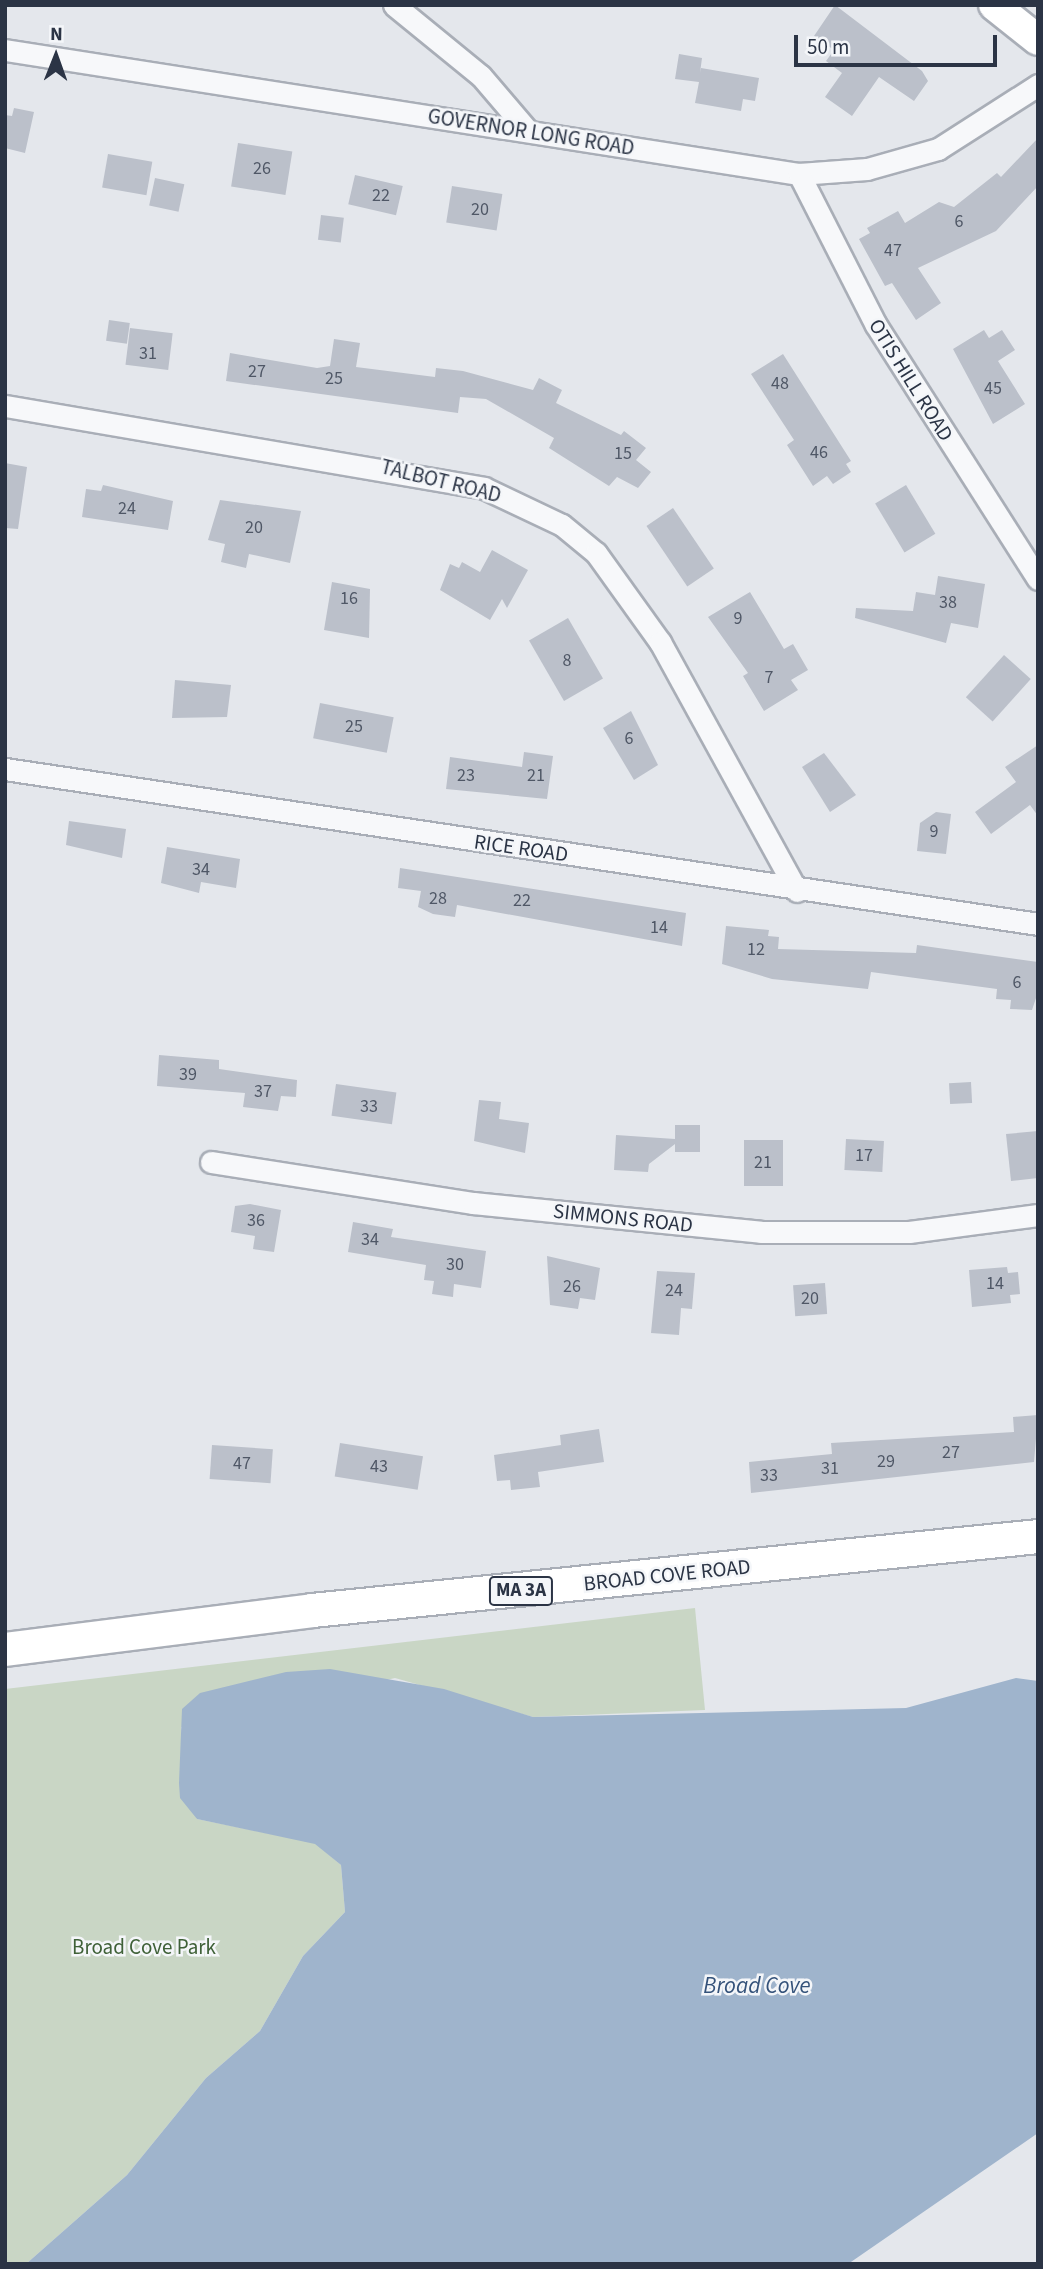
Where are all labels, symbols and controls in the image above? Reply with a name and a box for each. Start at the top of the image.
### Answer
north arrow [21,21,91,91]
text: N [50,21,63,48]
scale bar [798,21,1001,65]
text: 50 m [807,32,849,62]
street label: GOVERNOR LONG ROAD [426,103,636,161]
house number: 26 [253,158,271,180]
house number: 22 [372,185,390,207]
house number: 20 [471,199,489,221]
house number: 6 [955,211,963,233]
house number: 47 [884,240,902,262]
street label: OTIS HILL ROAD [863,314,959,446]
house number: 31 [139,343,157,365]
house number: 27 [248,361,266,383]
house number: 25 [325,368,343,390]
house number: 48 [771,373,789,395]
house number: 45 [984,378,1002,400]
house number: 46 [810,442,828,464]
house number: 15 [614,443,632,465]
street label: TALBOT ROAD [378,454,504,508]
house number: 24 [118,498,136,520]
house number: 20 [245,517,263,539]
house number: 16 [340,588,358,610]
house number: 38 [939,592,957,614]
house number: 9 [734,608,742,630]
house number: 8 [563,650,571,672]
house number: 7 [765,667,773,689]
house number: 25 [345,716,363,738]
house number: 6 [625,728,633,750]
house number: 23 [457,765,475,787]
house number: 21 [527,765,545,787]
house number: 9 [930,821,938,843]
street label: RICE ROAD [472,829,570,867]
house number: 34 [192,859,210,881]
house number: 28 [429,888,447,910]
house number: 22 [513,890,531,912]
house number: 14 [650,917,668,939]
house number: 12 [747,939,765,961]
house number: 6 [1013,972,1021,994]
house number: 39 [179,1064,197,1086]
house number: 37 [254,1081,272,1103]
house number: 33 [360,1096,378,1118]
house number: 17 [855,1145,873,1167]
house number: 21 [754,1152,772,1174]
street label: SIMMONS ROAD [552,1198,694,1238]
house number: 36 [247,1210,265,1232]
house number: 34 [361,1229,379,1251]
house number: 30 [446,1254,464,1276]
house number: 14 [986,1273,1004,1295]
house number: 26 [563,1276,581,1298]
house number: 24 [665,1280,683,1302]
house number: 20 [801,1288,819,1310]
house number: 27 [942,1442,960,1464]
house number: 29 [877,1451,895,1473]
house number: 47 [233,1453,251,1475]
house number: 43 [370,1456,388,1478]
house number: 31 [821,1458,839,1480]
house number: 33 [760,1465,778,1487]
street label: BROAD COVE ROAD [582,1554,752,1596]
road number: MA 3A [488,1576,554,1606]
park label: Broad Cove Park [72,1934,216,1960]
water label: Broad Cove [703,1972,811,2000]

